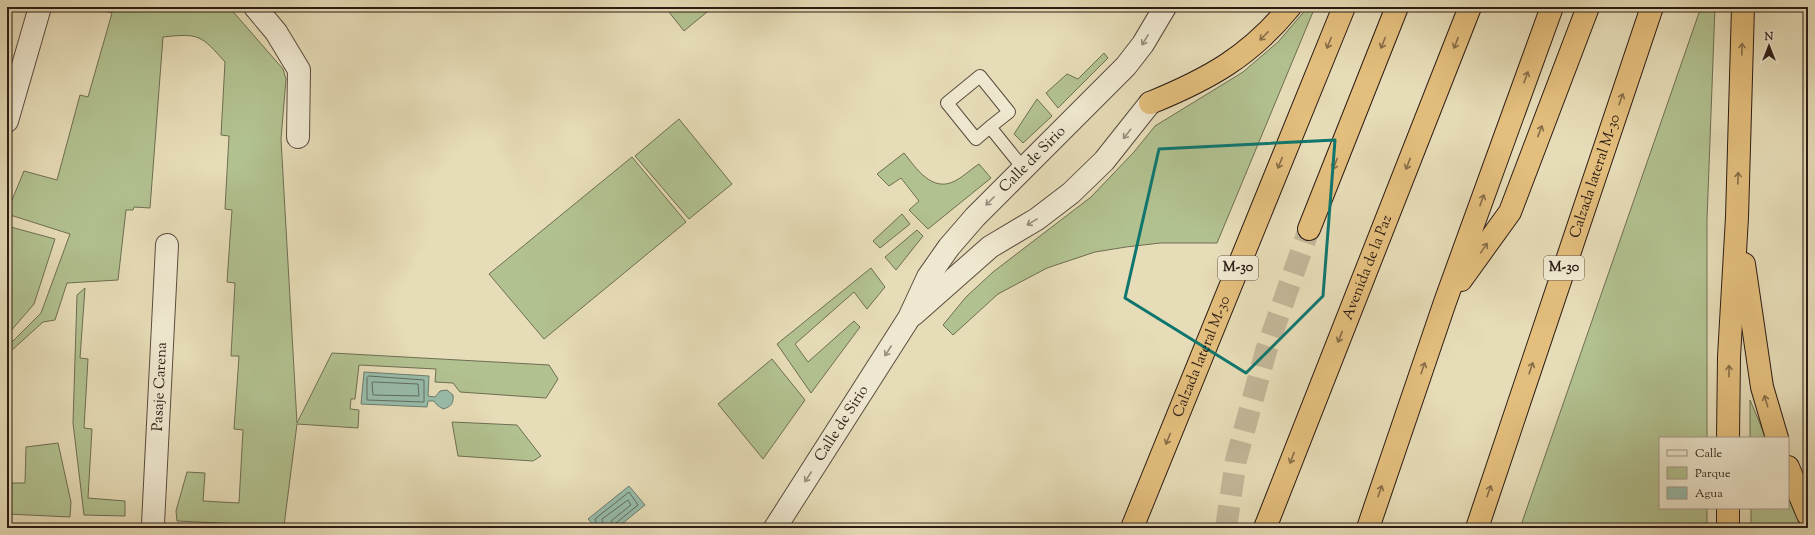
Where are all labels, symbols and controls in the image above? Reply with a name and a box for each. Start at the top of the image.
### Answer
north arrow [1749,26,1789,66]
text: N [1764,29,1774,45]
one-way arrow [1259,31,1269,41]
one-way arrow [1141,34,1149,45]
one-way arrow [1325,37,1333,49]
one-way arrow [1378,37,1386,49]
one-way arrow [1451,37,1459,49]
one-way arrow [1738,43,1746,56]
one-way arrow [1523,72,1531,84]
one-way arrow [1618,92,1625,105]
street label: Calzada lateral M-30 [1565,111,1626,241]
street label: Calle de Sirio [994,121,1071,198]
one-way arrow [1537,126,1545,138]
one-way arrow [1122,128,1131,139]
one-way arrow [1276,157,1284,169]
one-way arrow [1330,158,1338,170]
one-way arrow [1404,158,1411,170]
one-way arrow [1734,172,1742,185]
one-way arrow [1479,194,1487,206]
one-way arrow [985,196,995,206]
street label: Avenida de la Paz [1337,212,1398,323]
one-way arrow [1026,218,1038,226]
one-way arrow [1480,242,1488,253]
road number: M-30 [1218,256,1258,280]
road number: M-30 [1544,256,1584,280]
street label: Calzada lateral M-30 [1168,293,1236,421]
one-way arrow [1336,331,1343,343]
street label: Pasaje Carena [147,341,173,432]
one-way arrow [884,345,892,356]
one-way arrow [1527,362,1535,374]
one-way arrow [1419,363,1427,375]
one-way arrow [1725,365,1733,378]
street label: Calle de Sirio [809,381,874,466]
one-way arrow [1762,394,1769,407]
one-way arrow [1163,433,1171,445]
legend [1659,437,1789,509]
text: Calle [1695,445,1723,463]
one-way arrow [1288,452,1296,464]
text: Parque [1695,465,1731,483]
one-way arrow [804,471,812,482]
one-way arrow [1377,485,1385,497]
one-way arrow [1486,485,1493,498]
text: Agua [1695,485,1723,503]

